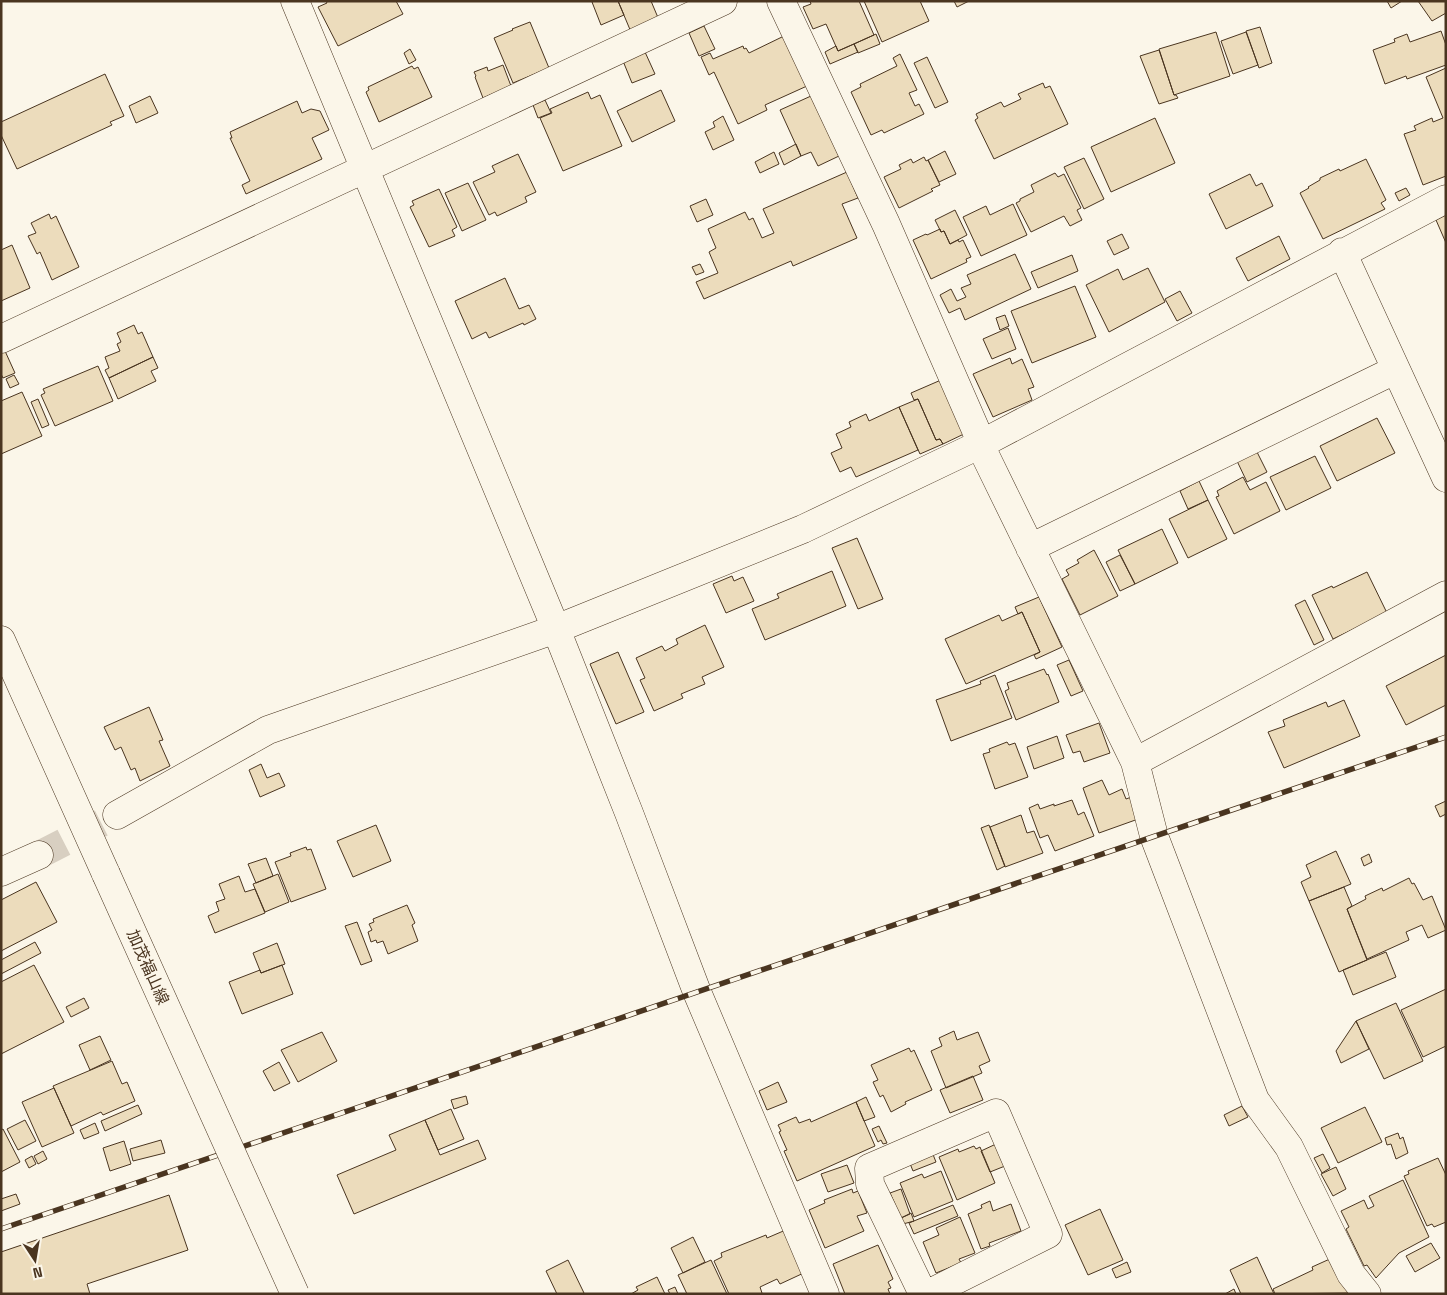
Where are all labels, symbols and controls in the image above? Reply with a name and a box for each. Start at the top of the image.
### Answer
street label: 加茂福山線 [122,926,174,1008]
north arrow [10,1235,60,1285]
text: N [31,1263,44,1282]

